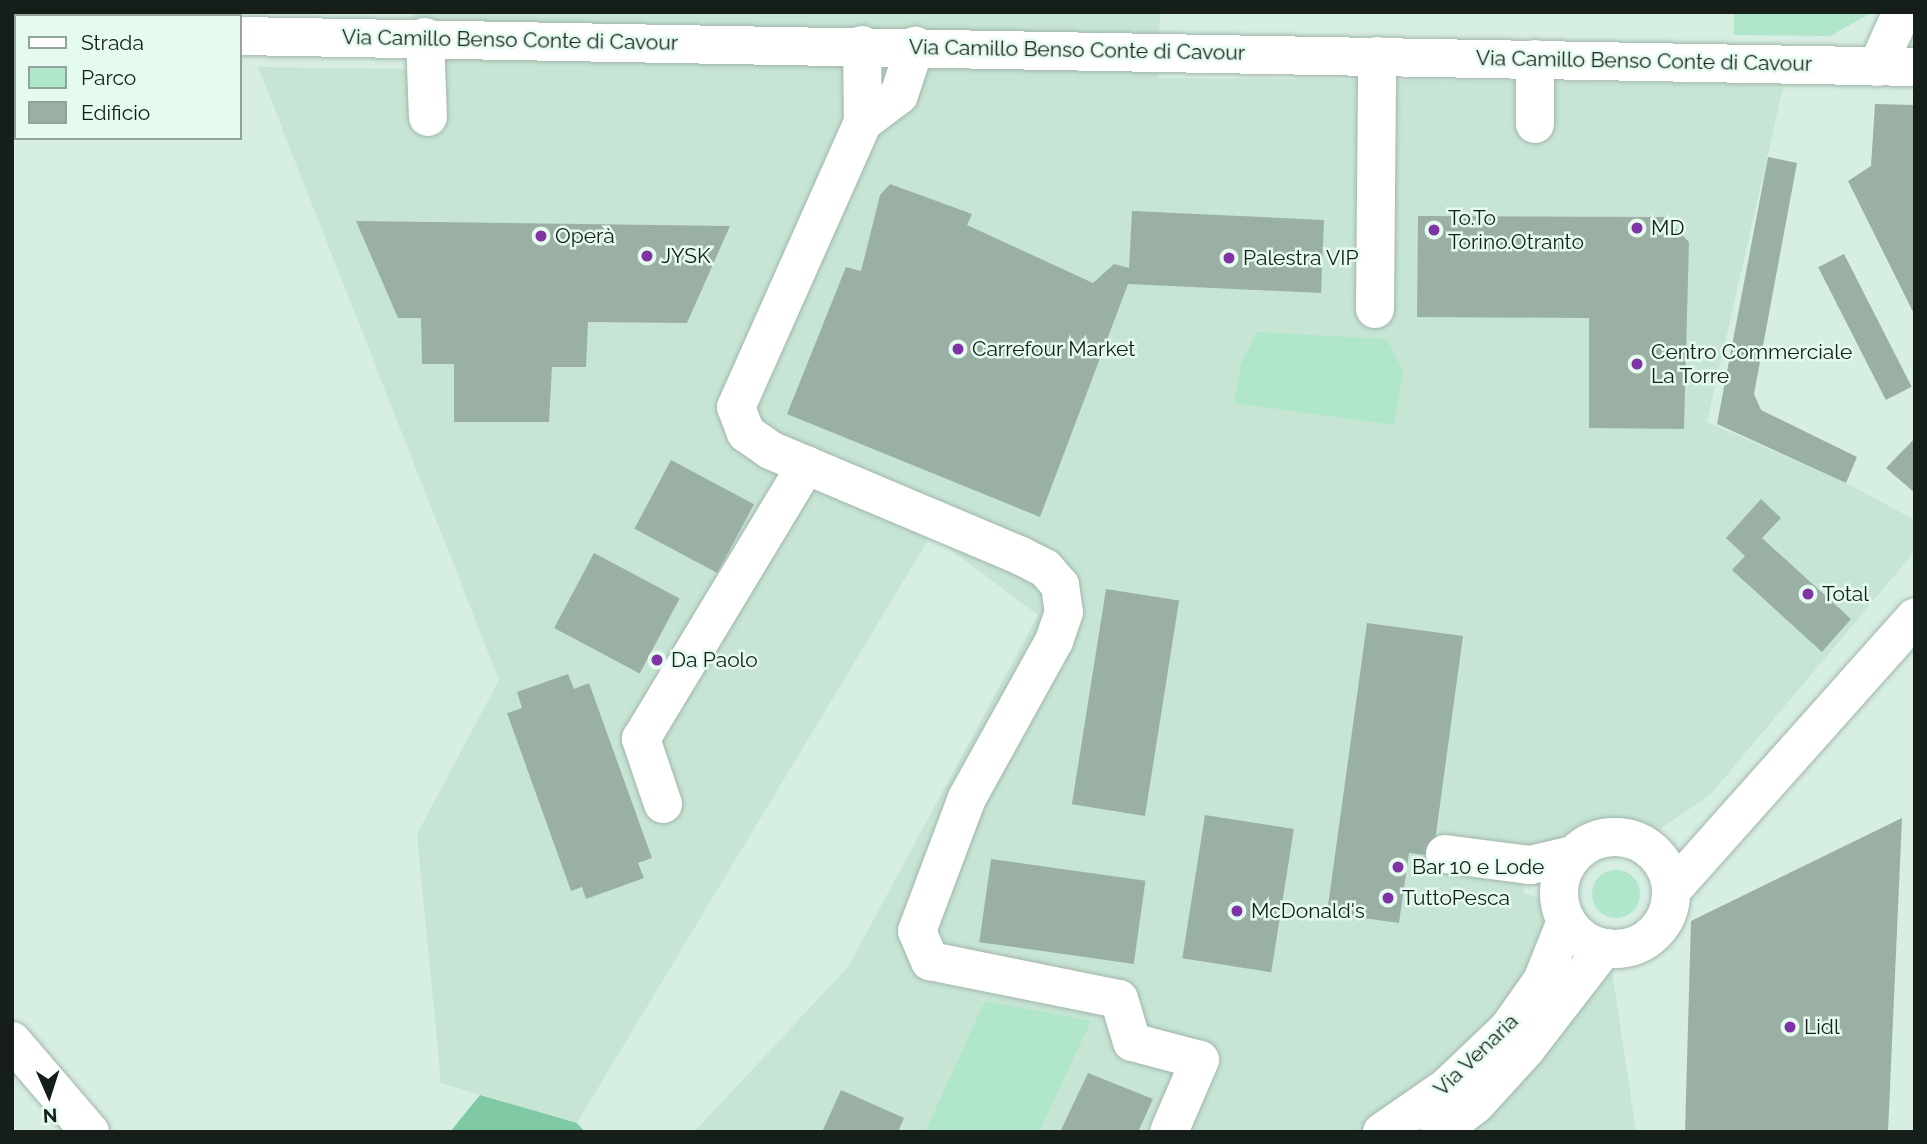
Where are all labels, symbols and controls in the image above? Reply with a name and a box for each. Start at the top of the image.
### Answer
legend [14,14,242,140]
street label: Via Camillo Benso Conte di Cavour [342,24,678,56]
text: Strada [81,30,144,55]
street label: Via Camillo Benso Conte di Cavour [909,34,1245,66]
street label: Via Camillo Benso Conte di Cavour [1476,45,1812,77]
text: Parco [81,65,136,90]
text: Edificio [81,100,150,125]
place label: To.To Torino.Otranto [1448,205,1584,255]
place label: MD [1651,215,1684,241]
marker: MD [1629,220,1645,236]
marker: To.To Torino.Otranto [1426,222,1442,238]
place label: Operà [555,223,615,249]
marker: Operà [533,228,549,244]
place label: JYSK [661,243,711,269]
place label: Palestra VIP [1243,245,1359,271]
marker: JYSK [639,248,655,264]
marker: Palestra VIP [1221,250,1237,266]
place label: Carrefour Market [972,336,1136,362]
place label: Centro Commerciale La Torre [1651,339,1852,389]
marker: Carrefour Market [950,341,966,357]
marker: Centro Commerciale La Torre [1629,356,1645,372]
place label: Total [1822,581,1869,607]
marker: Total [1800,586,1816,602]
place label: Da Paolo [671,647,758,673]
marker: Da Paolo [649,652,665,668]
place label: Bar 10 e Lode [1412,854,1545,880]
marker: Bar 10 e Lode [1390,859,1406,875]
place label: TuttoPesca [1402,885,1510,911]
marker: TuttoPesca [1380,890,1396,906]
place label: McDonald's [1251,898,1365,924]
marker: McDonald's [1229,903,1245,919]
street label: Via Venaria [1428,1008,1524,1102]
place label: Lidl [1804,1014,1840,1040]
marker: Lidl [1782,1019,1798,1035]
north arrow [14,1060,84,1130]
text: N [42,1105,58,1127]

